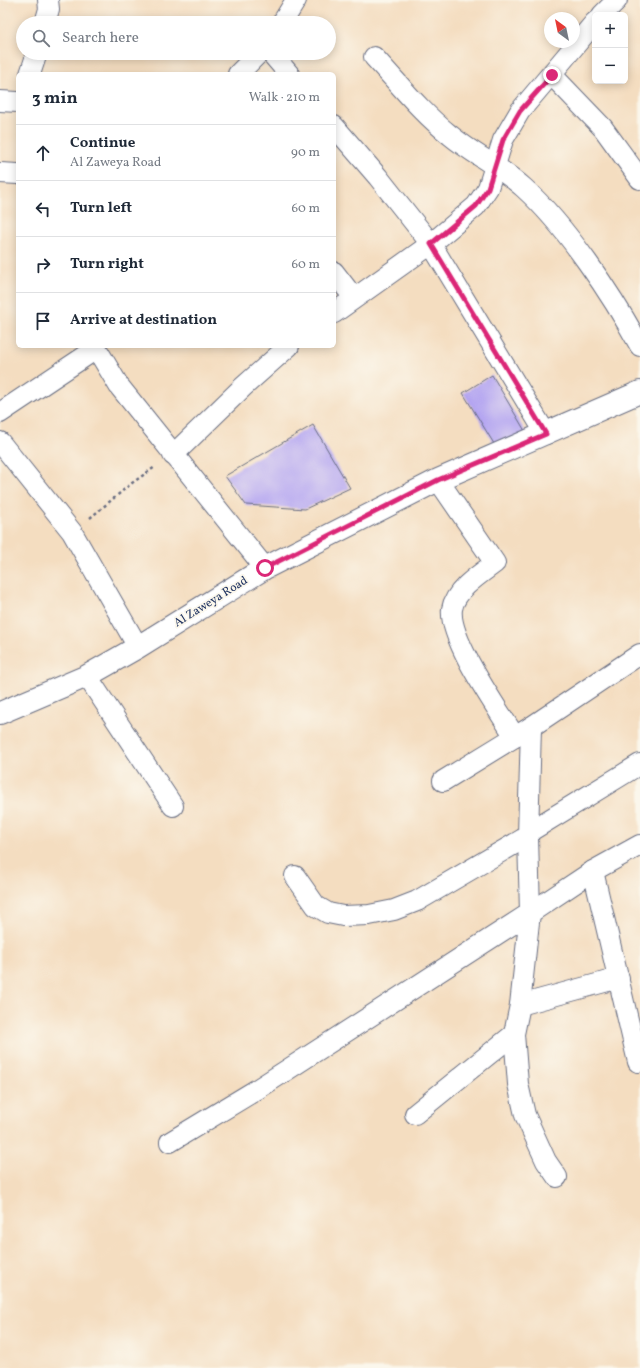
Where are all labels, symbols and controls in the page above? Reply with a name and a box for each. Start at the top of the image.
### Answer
north arrow [544,12,580,48]
map controls [592,12,628,84]
button: + [592,12,628,48]
search box [16,16,336,60]
icon: search [30,27,52,49]
text: Search here [62,28,139,49]
button: − [592,48,628,84]
route end [543,66,561,84]
text: 3 min [32,87,78,110]
text: Walk · 210 m [249,89,320,107]
text: Continue [70,133,135,154]
icon: ahead [32,142,54,164]
text: 90 m [291,144,320,162]
text: Al Zaweya Road [70,154,161,172]
icon: left [32,198,54,220]
text: Turn left [70,198,132,219]
text: 60 m [292,200,320,218]
icon: right [32,254,54,276]
text: Turn right [70,254,144,275]
text: 60 m [292,256,320,274]
icon: arrive [32,310,54,332]
text: Arrive at destination [70,310,217,331]
route start [256,559,274,577]
street label: Al Zaweya Road [171,573,251,631]

